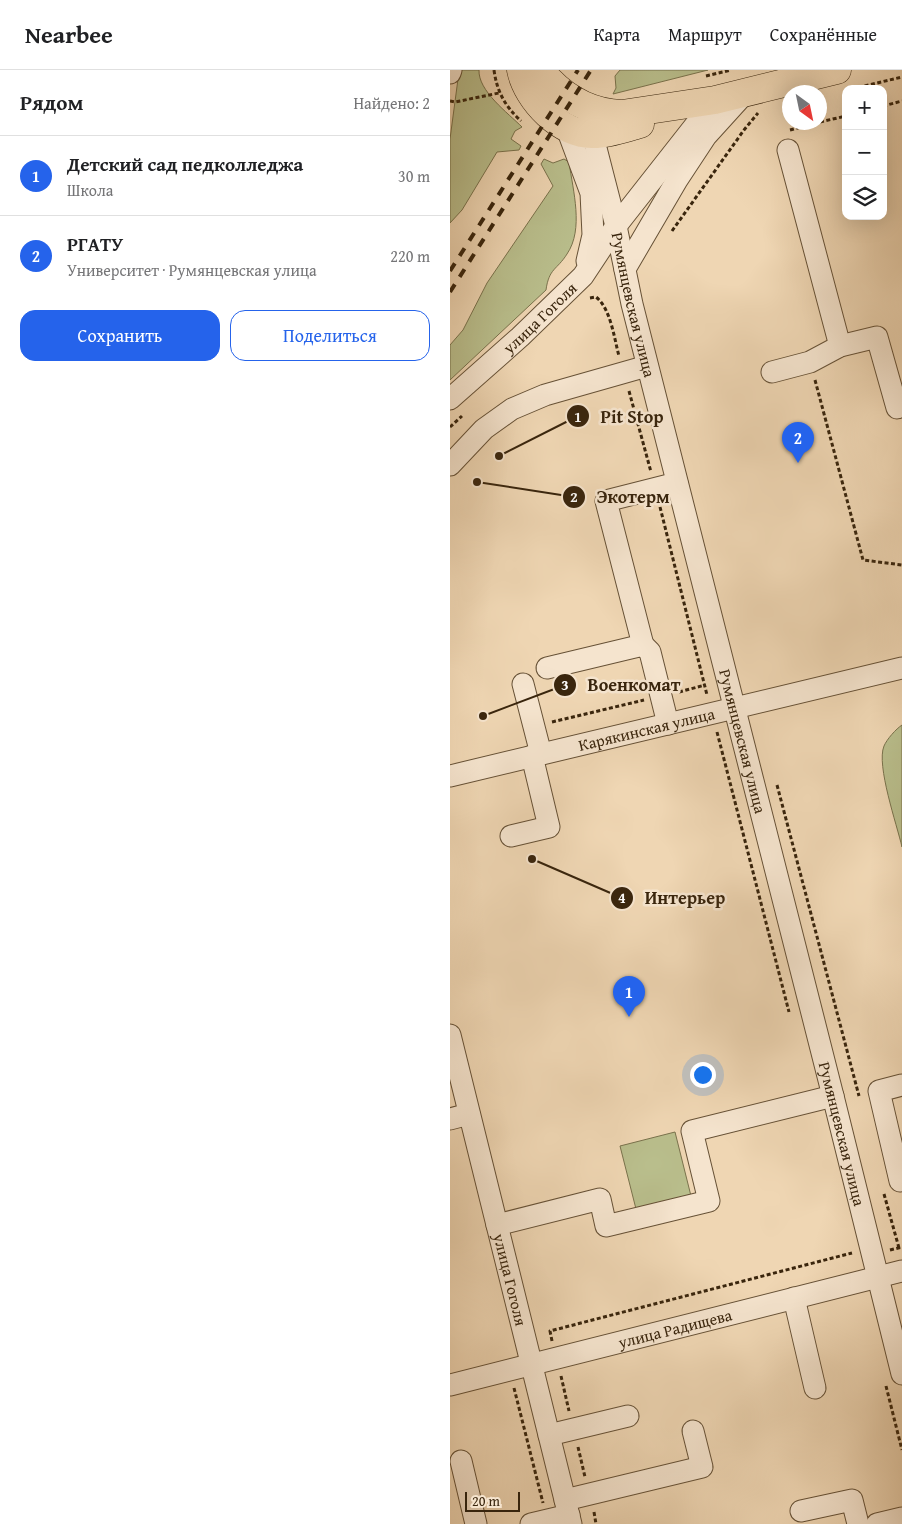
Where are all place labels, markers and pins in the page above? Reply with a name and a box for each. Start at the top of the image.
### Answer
callout: Pit Stop [565,400,673,433]
pin: 2 [782,422,814,463]
callout: Экотерм [562,481,680,514]
callout: Военкомат [553,669,691,702]
callout: Интерьер [610,881,735,914]
pin: 1 [613,976,645,1017]

